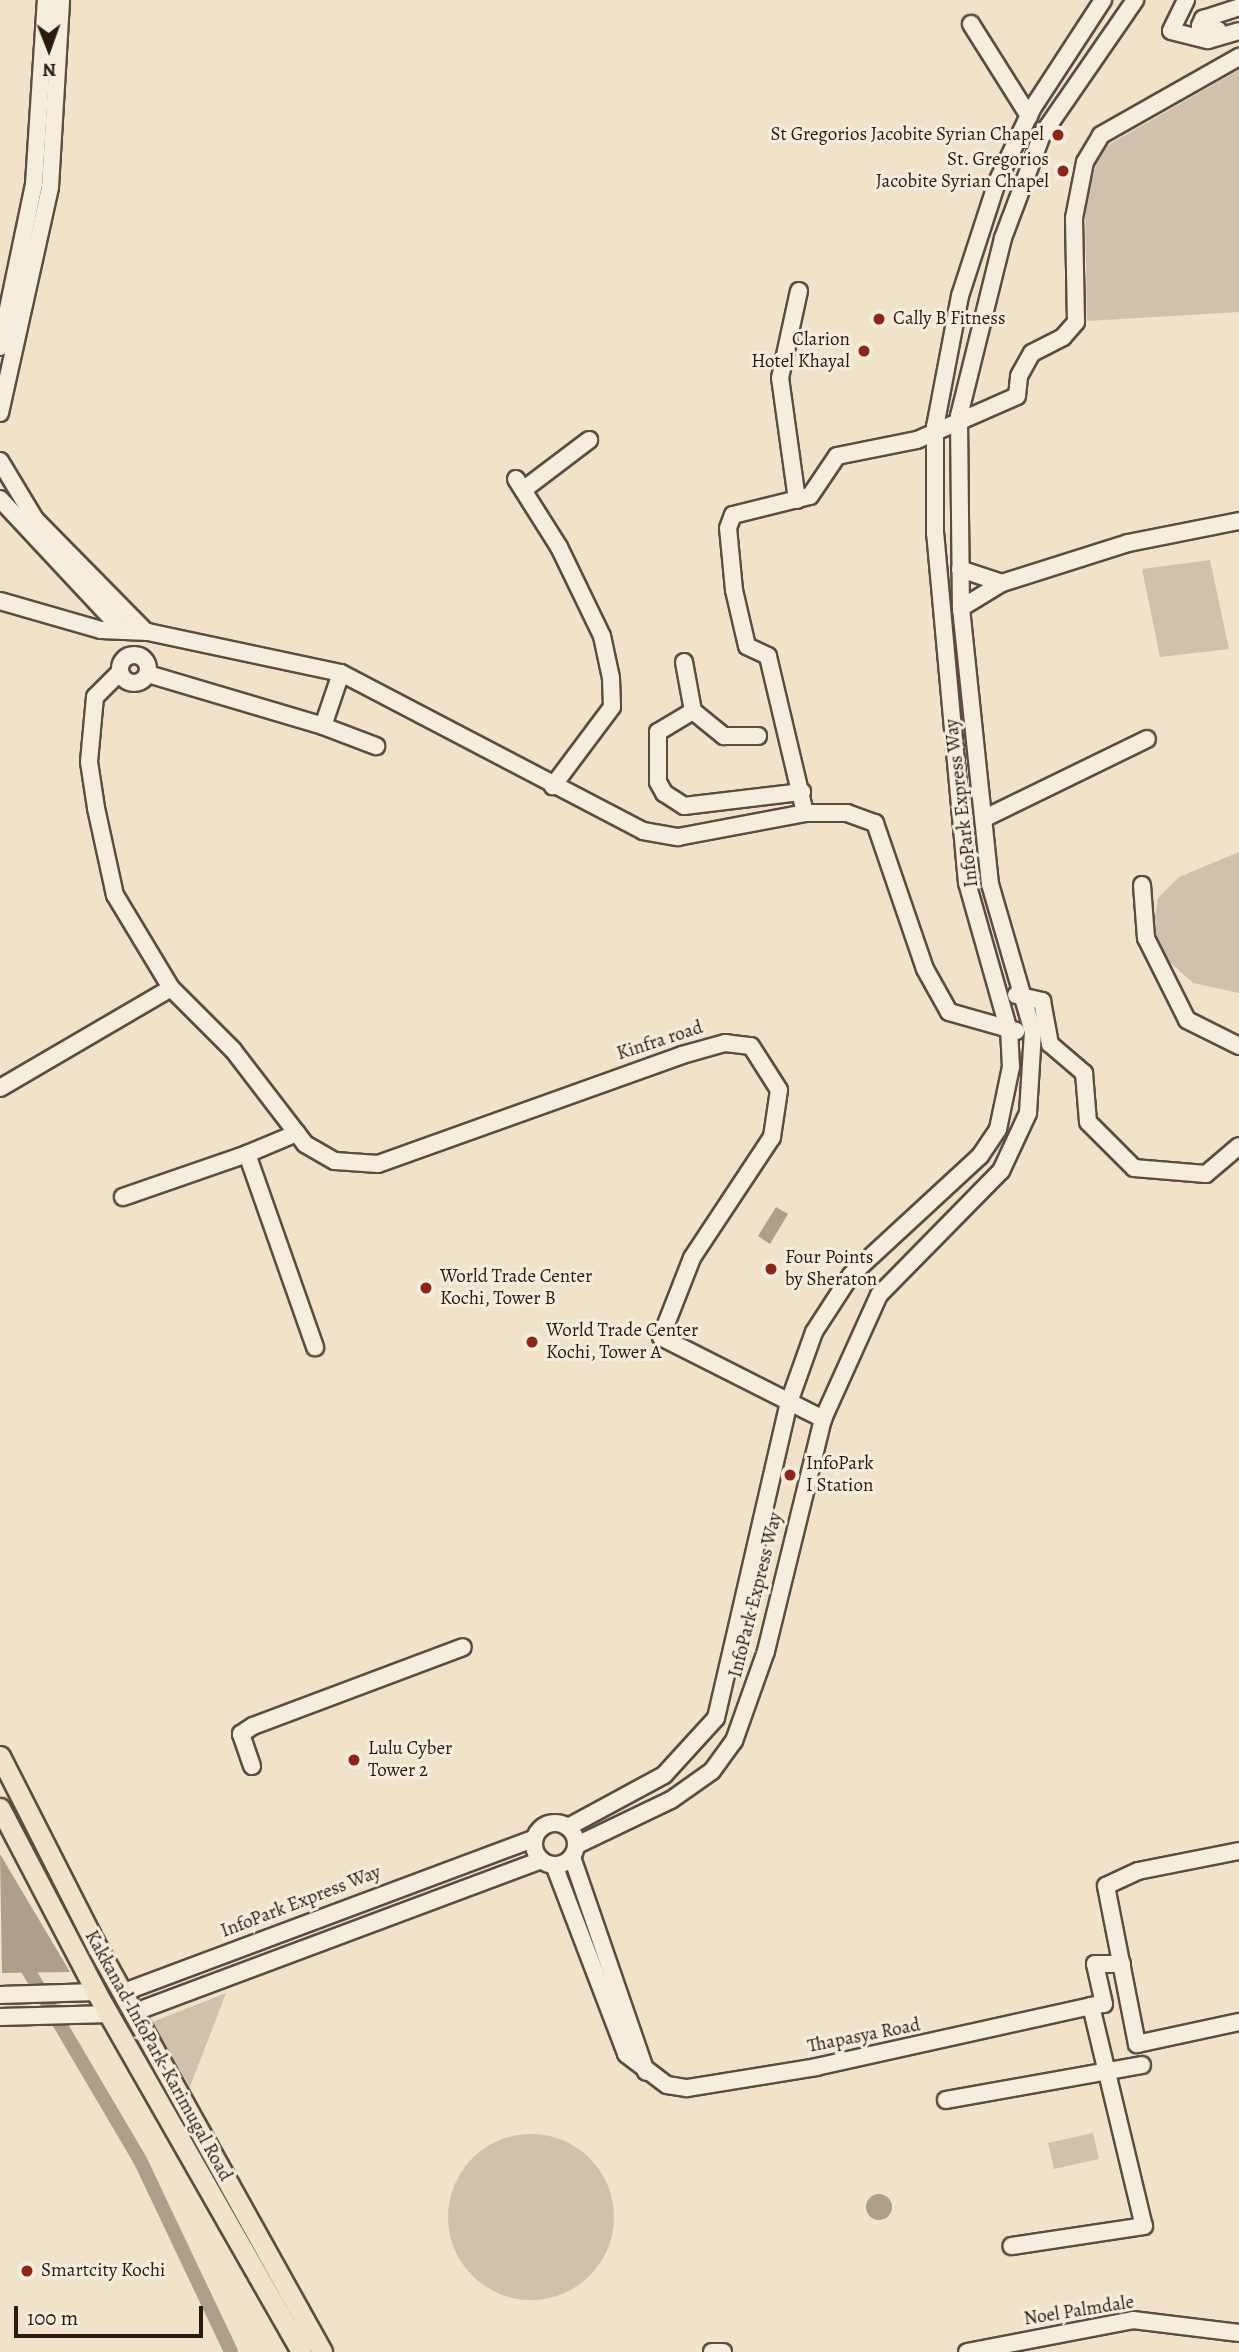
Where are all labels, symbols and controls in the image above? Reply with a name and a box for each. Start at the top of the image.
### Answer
north arrow [14,14,84,84]
text: N [42,57,57,83]
place label: St Gregorios Jacobite Syrian Chapel [771,124,1044,146]
marker: St Gregorios Jacobite Syrian Chapel [1050,127,1066,143]
place label: St. Gregorios Jacobite Syrian Chapel [876,149,1049,193]
marker: St. Gregorios Jacobite Syrian Chapel [1055,163,1071,179]
place label: Cally B Fitness [893,308,1006,330]
marker: Cally B Fitness [871,311,887,327]
place label: Clarion Hotel Khayal [751,329,850,373]
marker: Clarion Hotel Khayal [856,343,872,359]
street label: InfoPark Express Way [940,717,984,889]
street label: Kinfra road [614,1016,706,1066]
place label: Four Points by Sheraton [785,1247,877,1291]
marker: Four Points by Sheraton [763,1261,779,1277]
place label: World Trade Center Kochi, Tower B [440,1266,592,1310]
marker: World Trade Center Kochi, Tower B [418,1280,434,1296]
place label: World Trade Center Kochi, Tower A [546,1320,698,1364]
marker: World Trade Center Kochi, Tower A [524,1334,540,1350]
place label: InfoPark I Station [806,1453,874,1497]
marker: InfoPark I Station [780,1465,800,1485]
street label: InfoPark Express Way [724,1510,788,1680]
place label: Lulu Cyber Tower 2 [368,1738,452,1782]
marker: Lulu Cyber Tower 2 [346,1752,362,1768]
street label: InfoPark Express Way [218,1861,384,1943]
street label: Kakkanad-InfoPark-Karimugal Road [79,1927,237,2185]
street label: Thapasya Road [806,2014,922,2058]
place label: Smartcity Kochi [41,2260,165,2282]
marker: Smartcity Kochi [19,2263,35,2279]
street label: Noel Palmdale [1022,2291,1136,2331]
scale bar [18,2292,206,2336]
text: 100 m [27,2304,78,2332]

